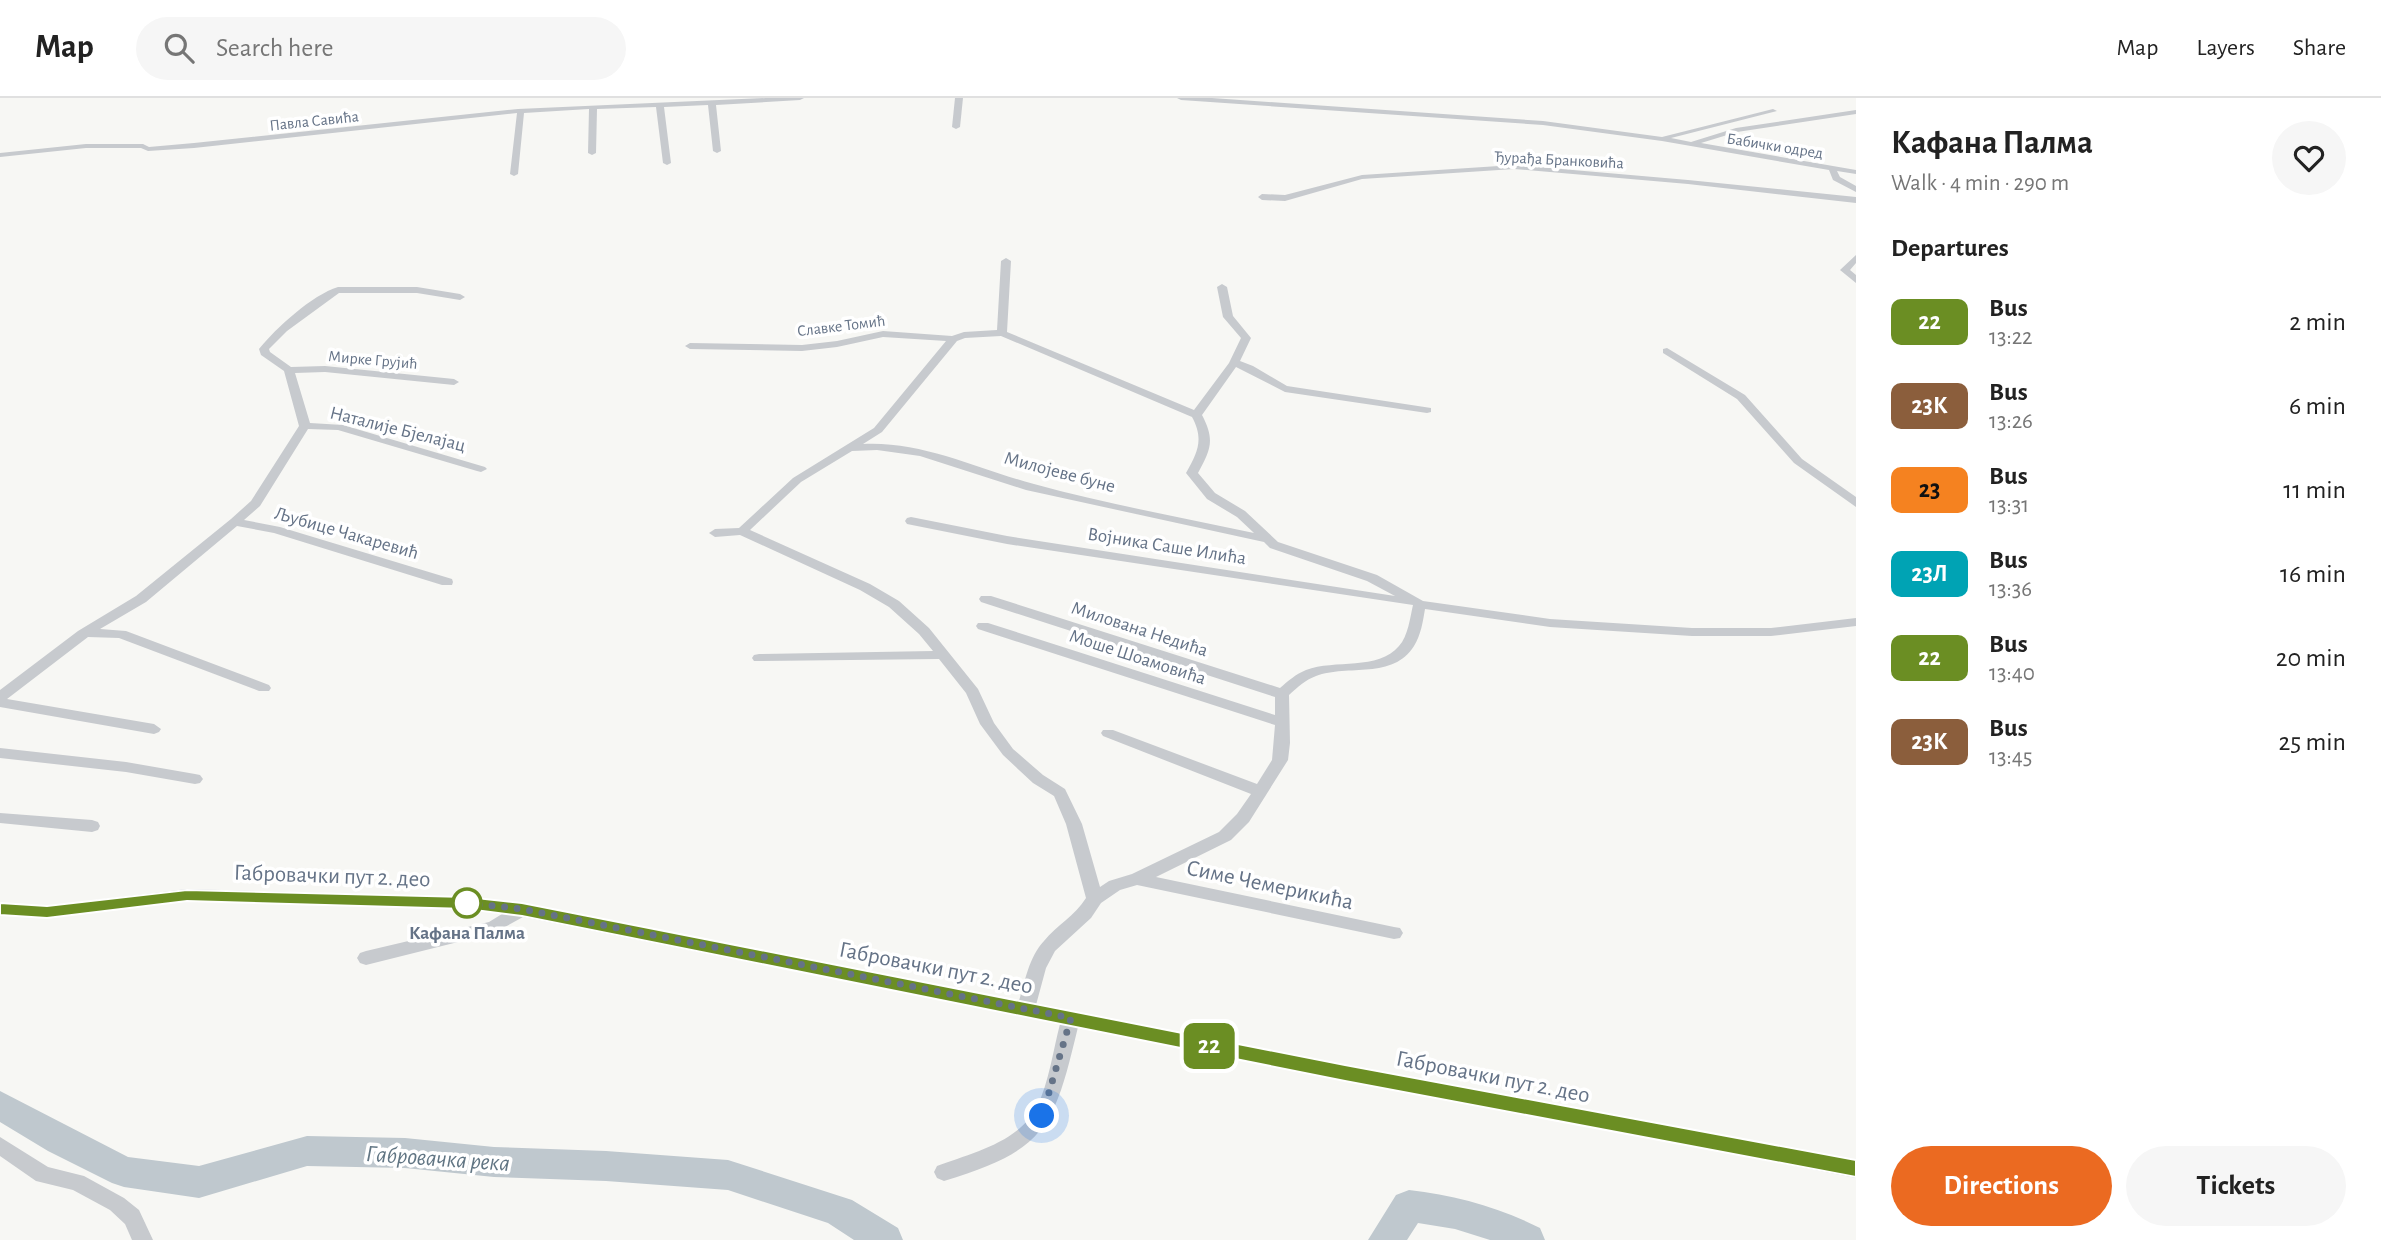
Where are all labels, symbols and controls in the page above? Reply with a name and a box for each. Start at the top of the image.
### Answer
search box [136,17,626,80]
icon: search [160,29,198,67]
text: Map [35,31,94,64]
text: Search here [216,35,334,61]
text: Map [2116,36,2158,60]
text: Layers [2196,36,2255,60]
text: Share [2293,36,2346,60]
street label: Павла Савића [269,108,360,134]
button: heart [2272,121,2346,195]
text: Кафана Палма [1891,127,2093,160]
street label: Бабички одред [1725,130,1824,162]
street label: Ђурађа Бранковића [1494,149,1624,172]
text: Walk · 4 min · 290 m [1891,172,2069,195]
text: Departures [1891,235,2009,261]
text: Bus [1989,295,2028,321]
text: 2 min [2289,309,2346,335]
text: 22 [1918,310,1941,334]
street label: Славке Томић [796,313,886,339]
text: 13:22 [1989,326,2033,349]
street label: Мирке Грујић [327,348,418,373]
text: Bus [1989,379,2028,405]
text: 6 min [2289,393,2346,419]
text: 23К [1911,394,1948,418]
street label: Наталије Бјелајац [328,403,468,456]
text: 13:26 [1989,410,2033,433]
street label: Милојеве буне [1002,448,1117,496]
text: Bus [1989,463,2028,489]
text: 11 min [2283,477,2346,503]
text: 23 [1919,478,1940,502]
text: 13:31 [1989,494,2029,517]
street label: Љубице Чакаревић [272,504,421,563]
street label: Војника Саше Илића [1086,525,1248,568]
text: Bus [1989,547,2028,573]
text: 16 min [2280,561,2346,587]
text: 23Л [1911,562,1948,586]
text: 13:36 [1989,578,2032,601]
street label: Милована Недића [1069,598,1211,661]
street label: Моше Шоамовића [1067,626,1209,689]
text: Bus [1989,631,2028,657]
text: 20 min [2276,645,2346,671]
text: 22 [1918,646,1941,670]
text: 13:40 [1989,662,2035,685]
text: Bus [1989,715,2028,741]
text: 25 min [2279,729,2346,755]
text: 23К [1911,730,1948,754]
text: 13:45 [1989,746,2032,769]
street label: Симе Чемерикића [1184,857,1355,914]
street label: Габровачки пут 2. део [233,862,431,891]
marker: Кафана Палма [452,888,482,918]
place label: Кафана Палма [409,924,525,943]
street label: Габровачки пут 2. део [837,938,1034,999]
line badge: 22 [1178,1023,1240,1069]
text: 22 [1198,1034,1220,1058]
street label: Габровачки пут 2. део [1394,1047,1591,1108]
your location [1024,1098,1059,1133]
water label: Габровачка река [365,1142,511,1176]
button: Directions [1891,1146,2112,1226]
button: Tickets [2126,1146,2346,1226]

